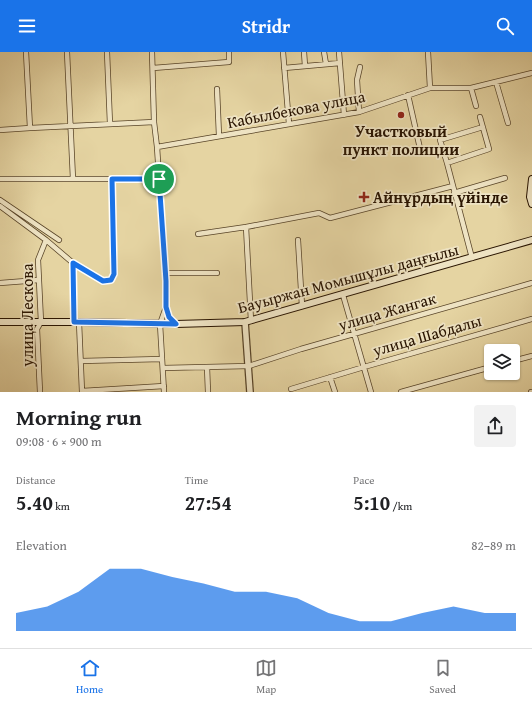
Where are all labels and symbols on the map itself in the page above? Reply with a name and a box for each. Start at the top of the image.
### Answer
street label: Кабылбекова улица [225,84,367,134]
marker: Участковый пункт полиции [396,110,406,120]
place label: Участковый пункт полиции [343,119,459,161]
pin [142,162,176,196]
place label: Айнұрдың үйінде [373,185,508,209]
marker: Айнұрдың үйінде [358,191,370,203]
street label: Бауыржан Момышұлы даңғылы [235,237,461,319]
street label: улица Лескова [15,263,39,368]
street label: улица Жангак [334,285,439,337]
street label: улица Шабдалы [369,308,484,362]

